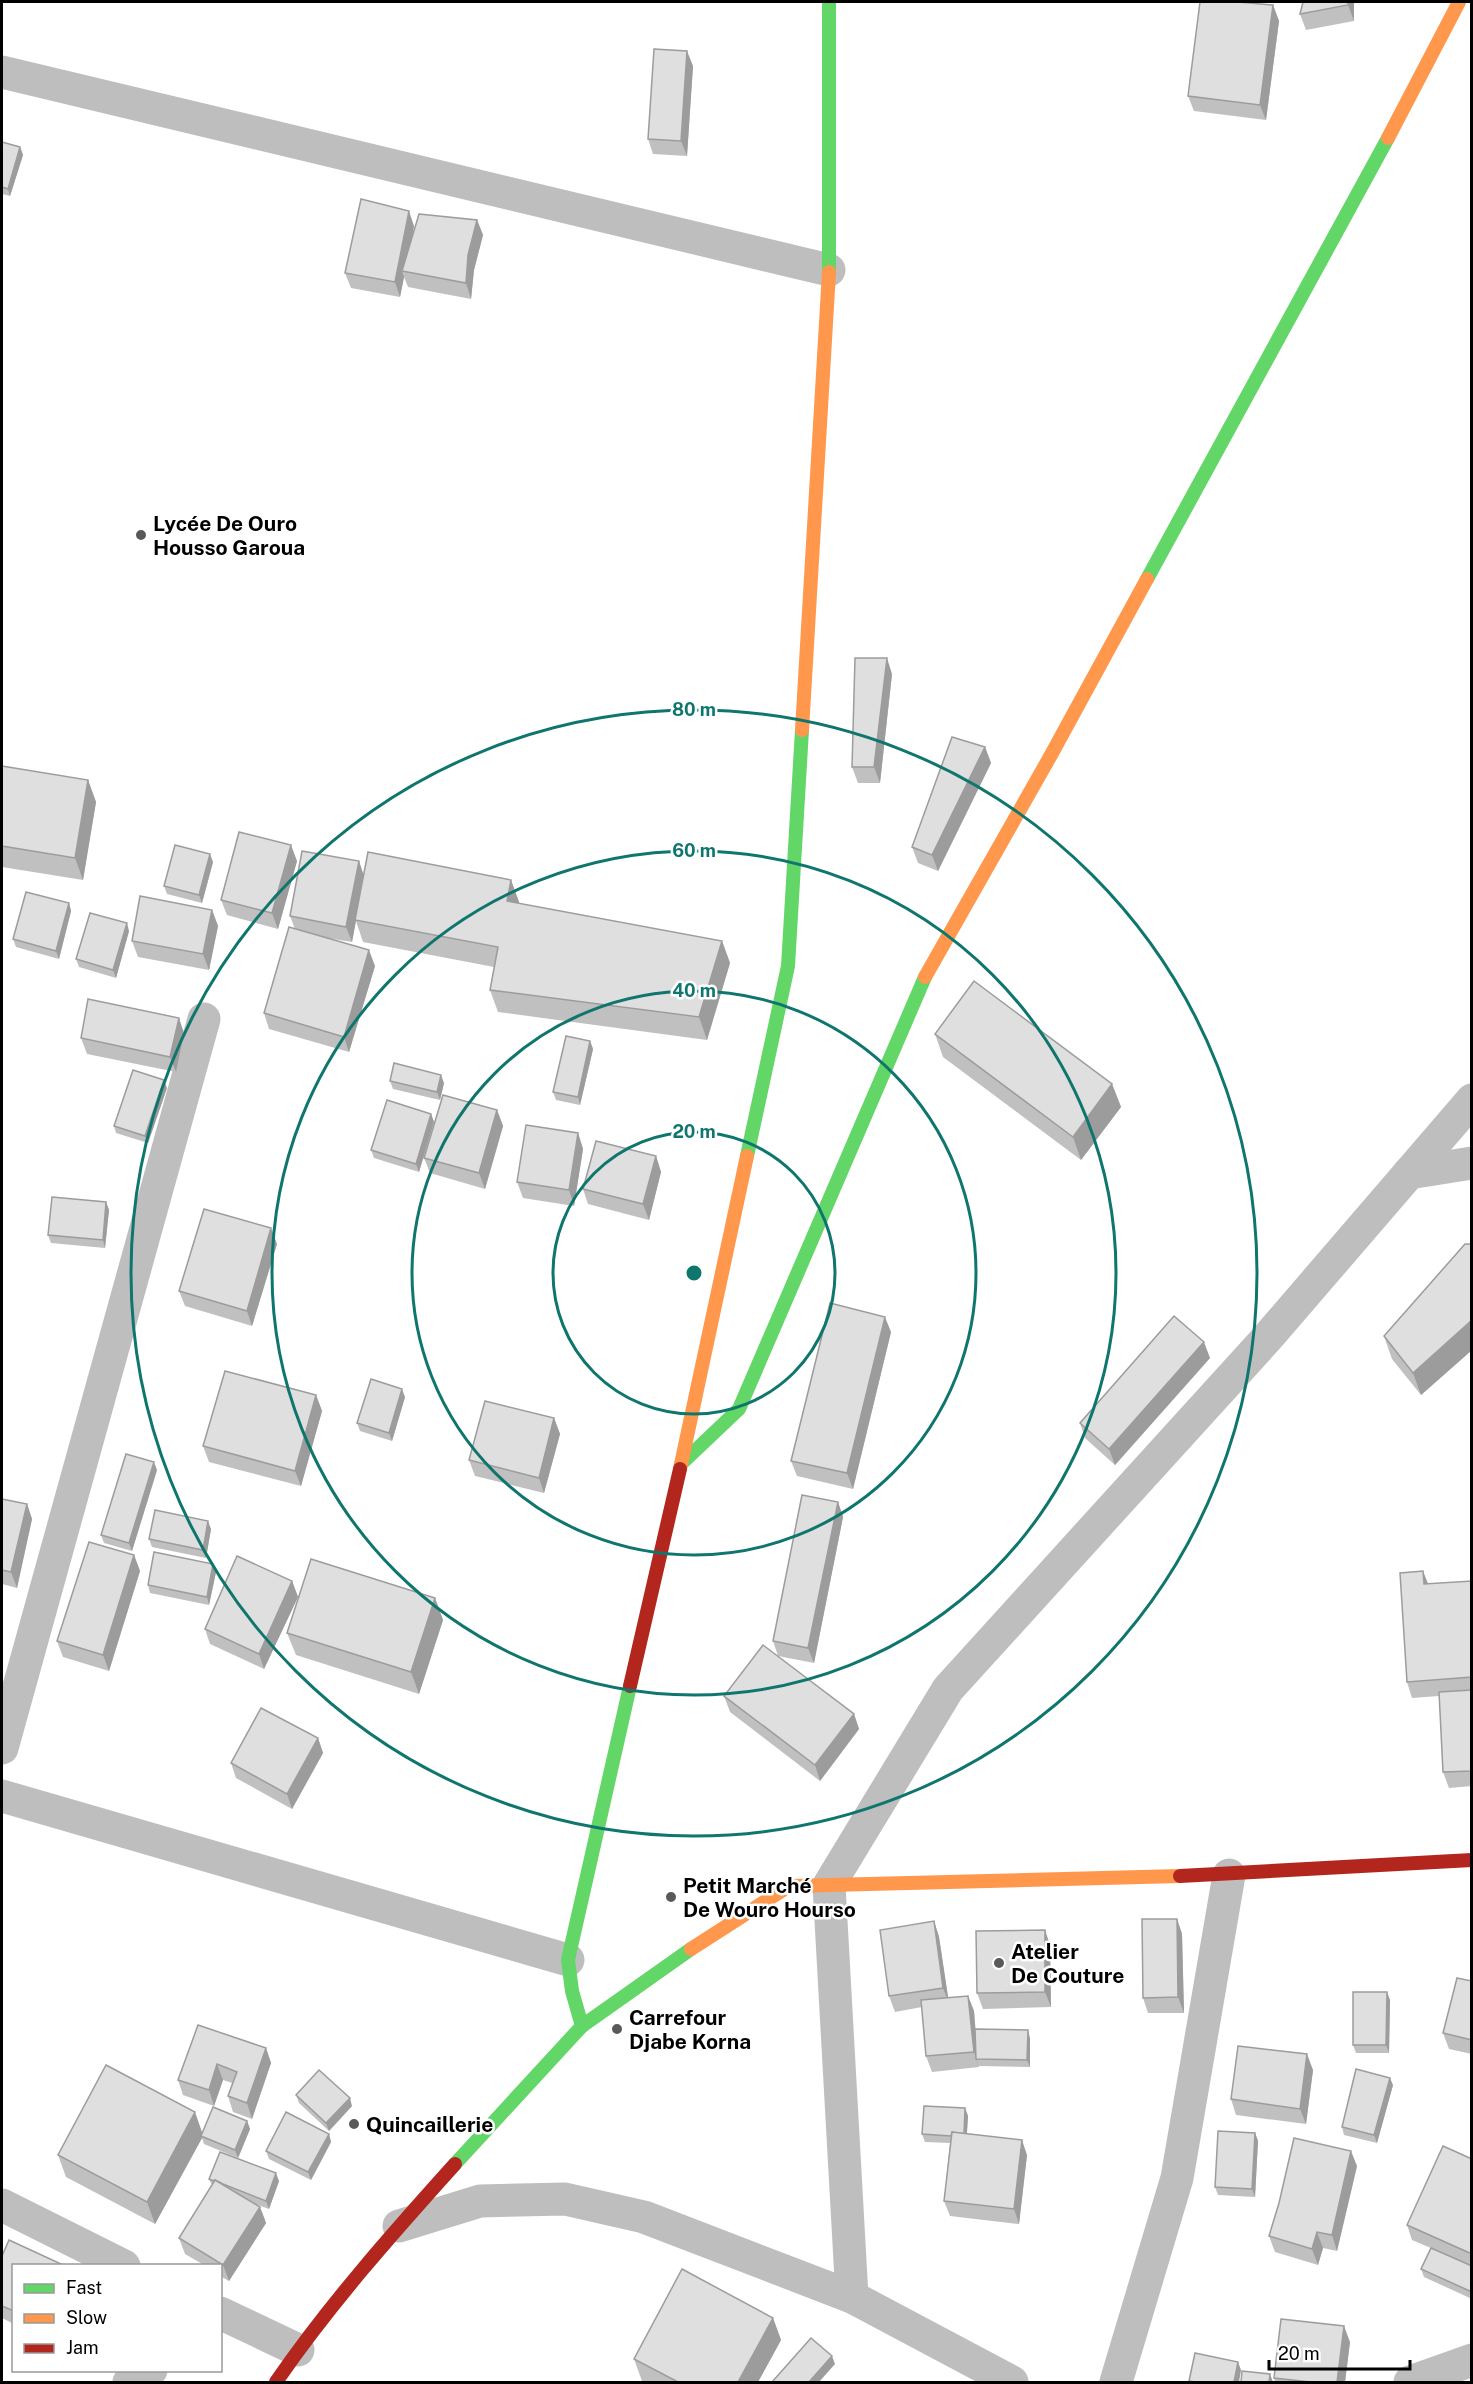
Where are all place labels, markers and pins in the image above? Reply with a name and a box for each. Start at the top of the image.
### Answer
place label: Lycée De Ouro Housso Garoua [153,511,305,560]
marker: Lycée De Ouro Housso Garoua [134,528,148,542]
centre of rings [684,1263,704,1283]
place label: Petit Marché De Wouro Hourso [683,1873,856,1922]
marker: Petit Marché De Wouro Hourso [664,1890,678,1904]
place label: Atelier De Couture [1011,1939,1124,1988]
marker: Atelier De Couture [992,1956,1006,1970]
place label: Carrefour Djabe Korna [629,2005,751,2054]
marker: Carrefour Djabe Korna [610,2022,624,2036]
place label: Quincaillerie [366,2112,493,2137]
marker: Quincaillerie [347,2117,361,2131]

